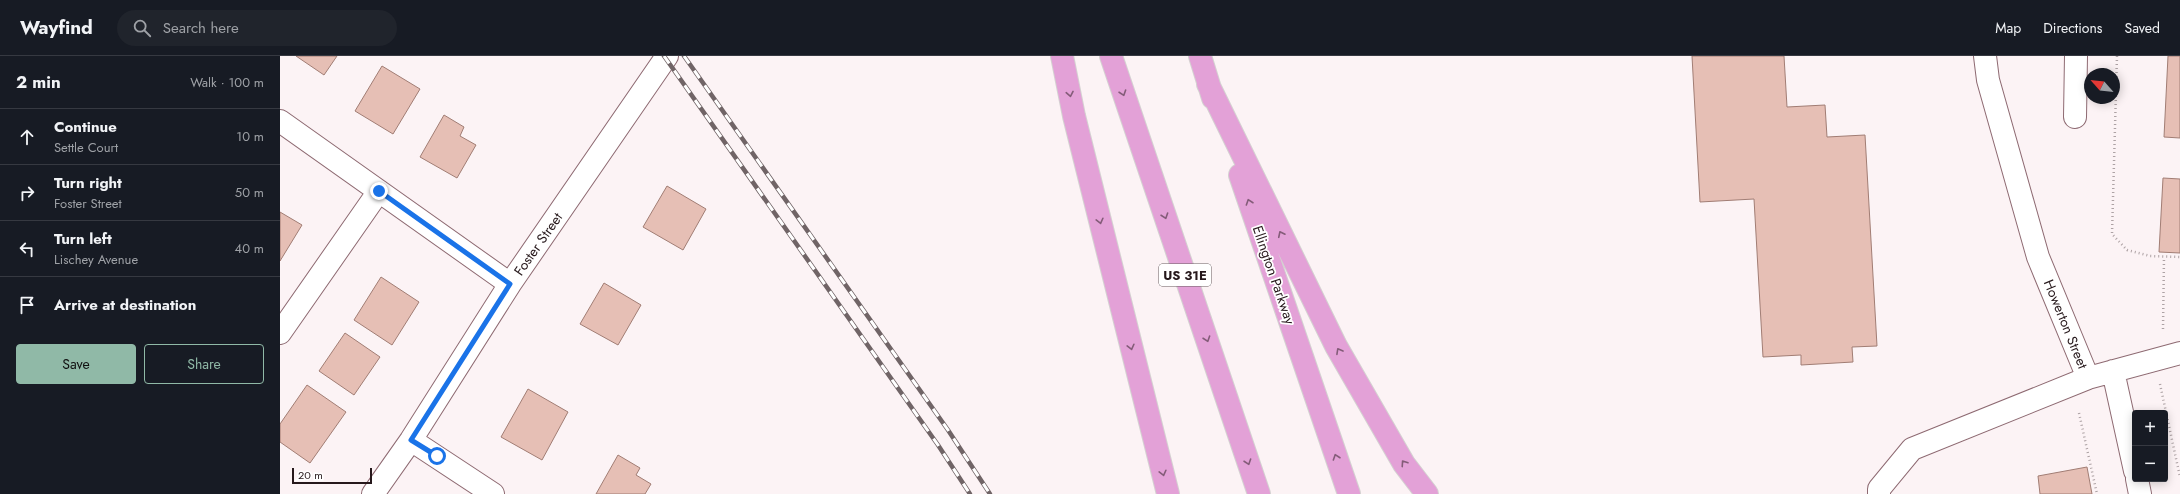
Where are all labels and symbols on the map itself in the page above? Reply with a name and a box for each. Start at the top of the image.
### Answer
north arrow [2084,68,2120,104]
one-way arrow [1118,89,1127,96]
one-way arrow [1065,91,1074,97]
route end [370,182,388,200]
one-way arrow [1245,198,1254,205]
street label: Foster Street [509,208,567,280]
one-way arrow [1160,212,1169,219]
one-way arrow [1095,217,1104,224]
street label: Ellington Parkway [1248,223,1301,328]
one-way arrow [1278,231,1286,238]
road number: US 31E [1159,264,1211,286]
street label: Howerton Street [2039,276,2093,372]
one-way arrow [1202,336,1210,343]
one-way arrow [1127,344,1135,350]
one-way arrow [1336,348,1343,355]
route start [428,447,446,465]
one-way arrow [1333,454,1341,461]
one-way arrow [1244,459,1252,466]
one-way arrow [1401,460,1408,467]
scale bar [292,466,372,485]
one-way arrow [1158,470,1166,476]

